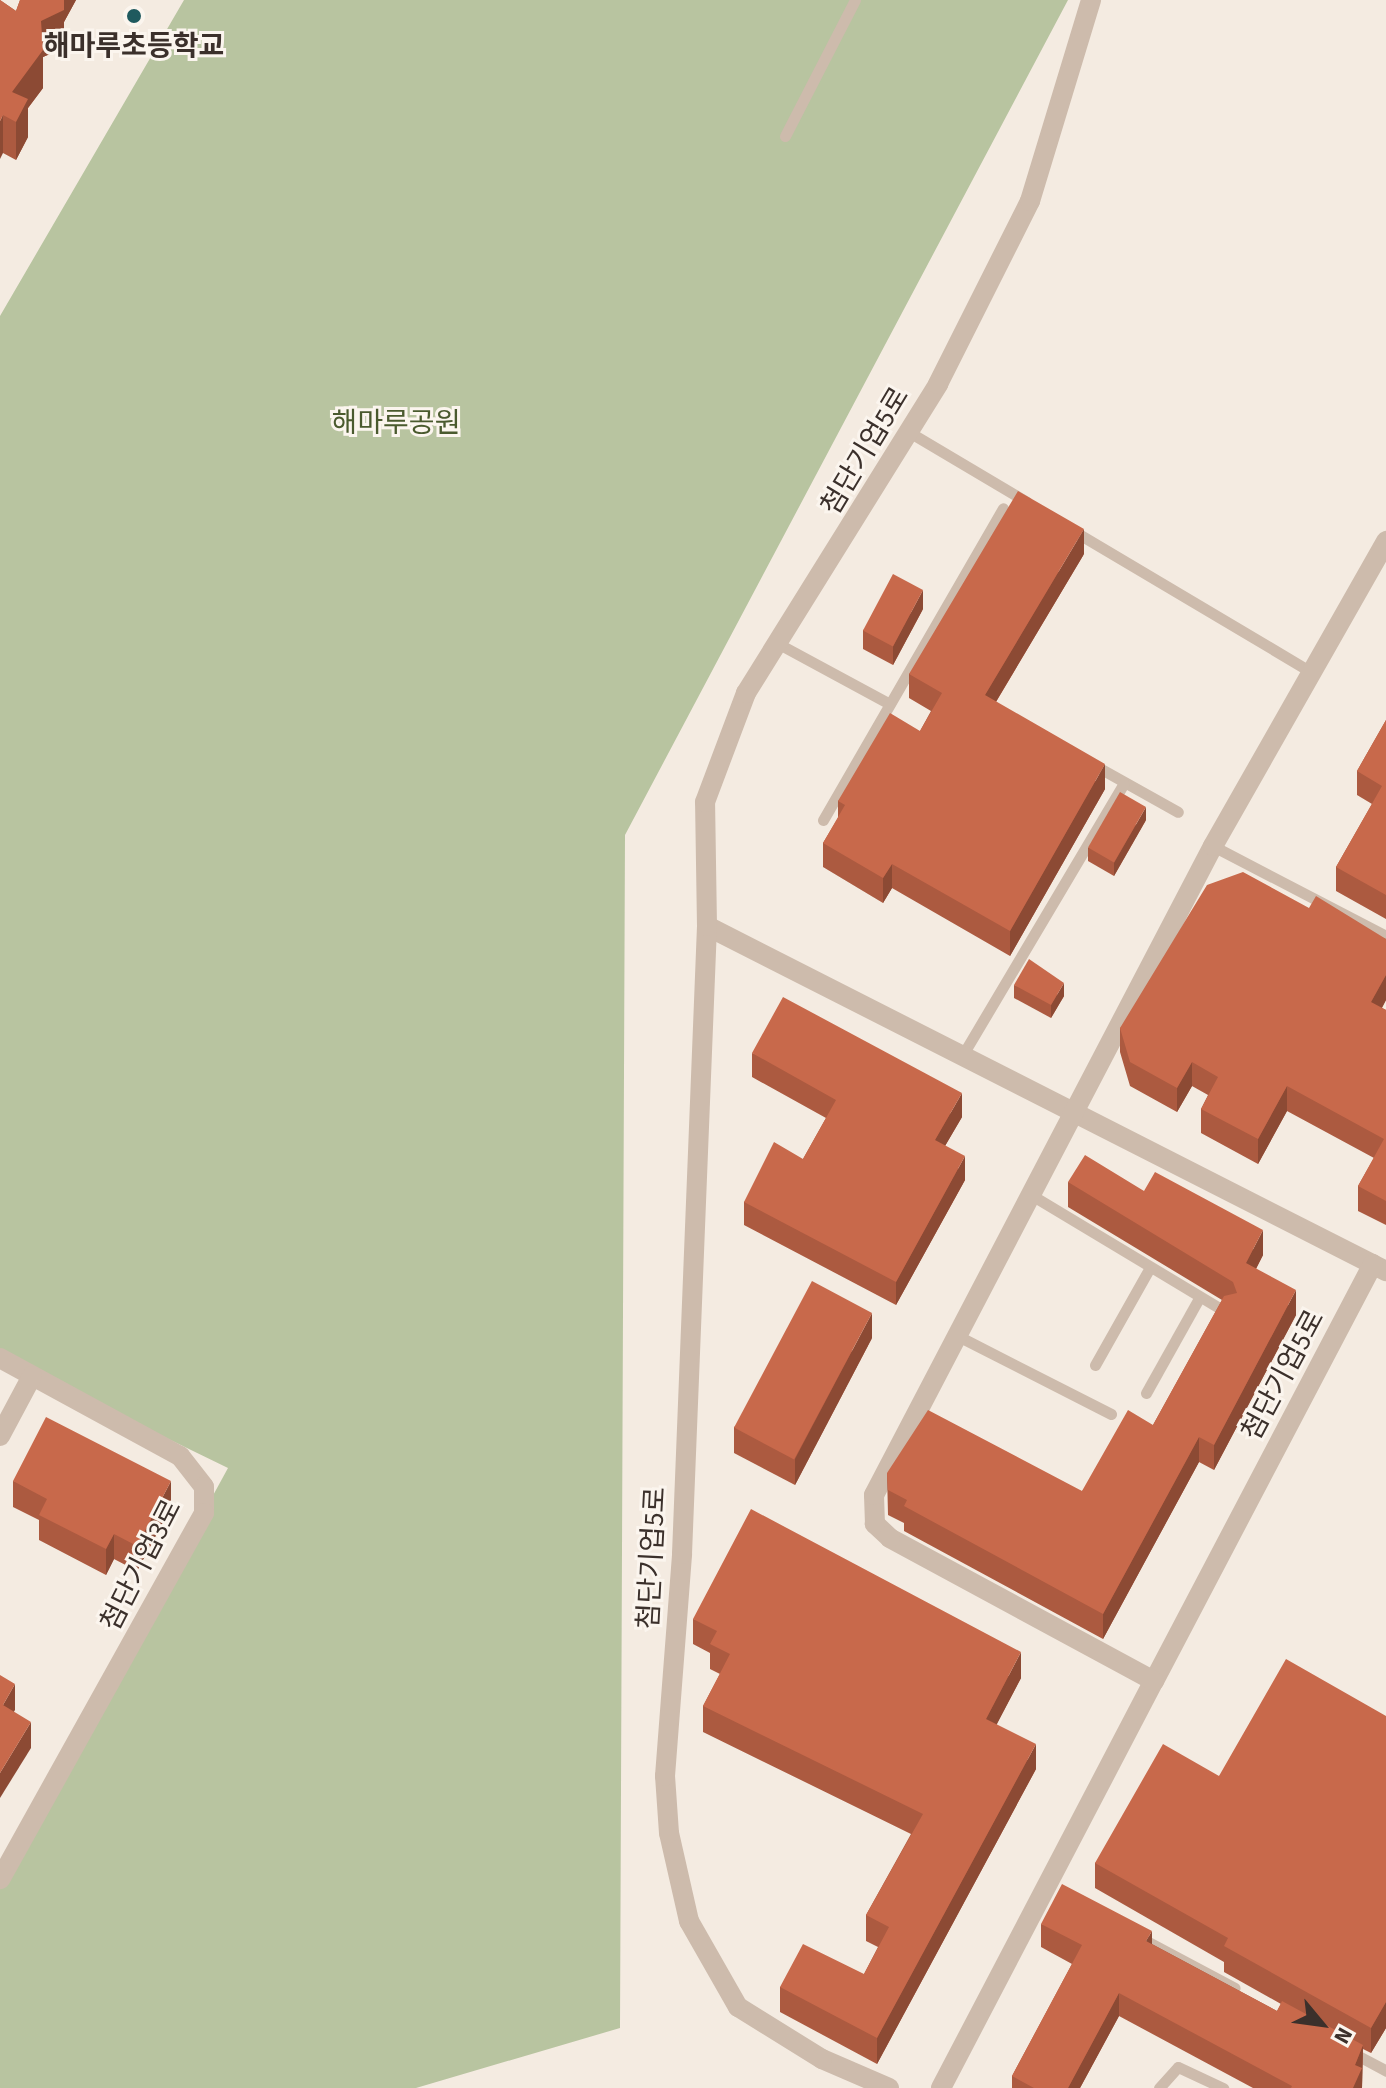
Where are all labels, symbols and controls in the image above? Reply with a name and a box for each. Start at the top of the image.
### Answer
marker: 해마루초등학교 [125,7,143,25]
place label: 해마루초등학교 [44,29,224,63]
street label: 첨단기업5로 [814,381,916,521]
park label: 해마루공원 [332,406,460,440]
street label: 첨단기업5로 [1235,1304,1331,1446]
street label: 첨단기업5로 [631,1486,673,1630]
street label: 첨단기업3로 [94,1494,188,1636]
north arrow [1282,1984,1362,2064]
text: N [1325,2021,1361,2050]

